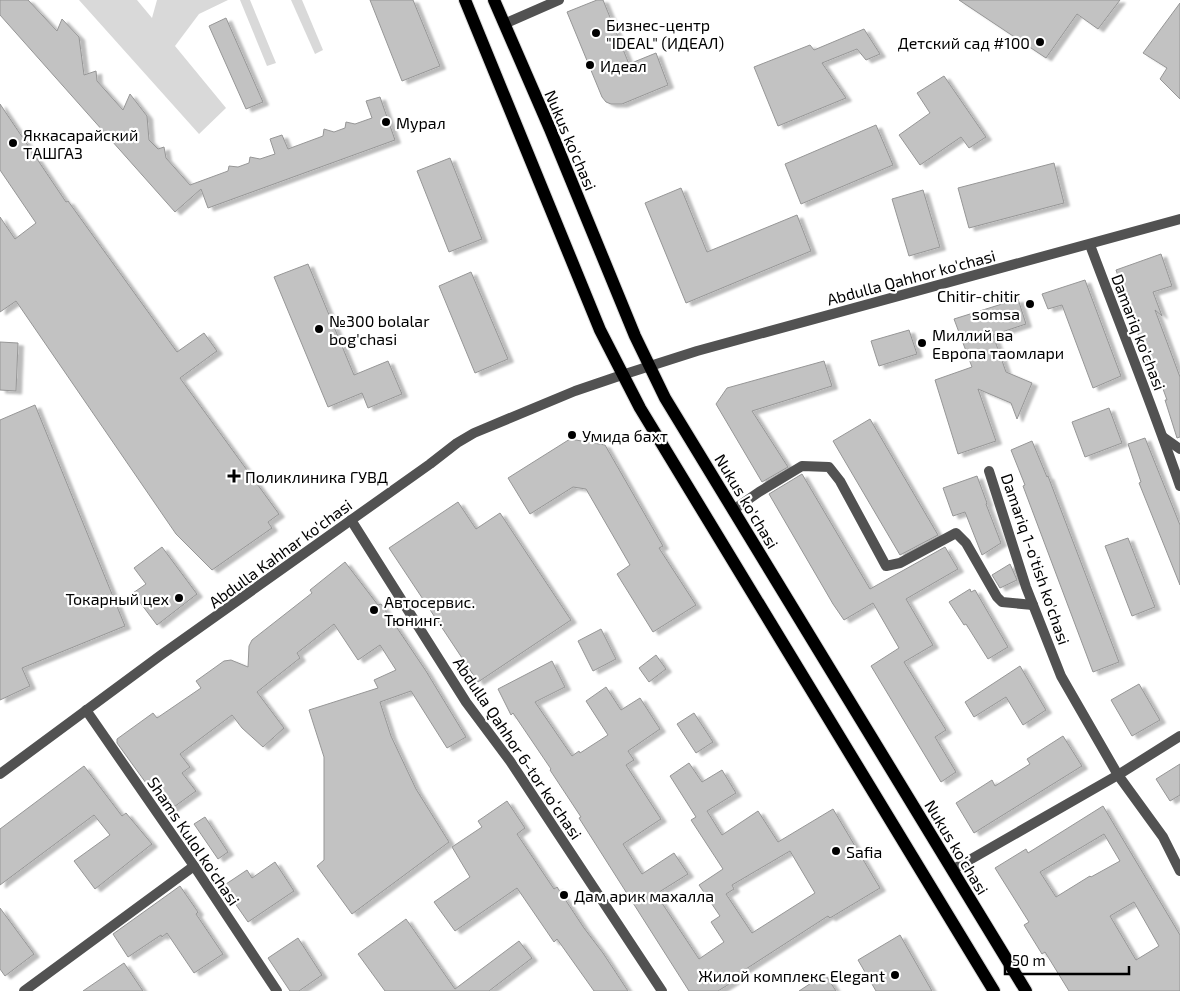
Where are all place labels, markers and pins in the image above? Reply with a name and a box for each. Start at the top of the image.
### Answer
place label: Бизнес-центр "IDEAL" (ИДЕАЛ) [606,15,724,52]
marker: Бизнес-центр "IDEAL" (ИДЕАЛ) [590,27,602,39]
place label: Детский сад #100 [898,33,1030,52]
marker: Детский сад #100 [1034,36,1046,48]
place label: Идеал [600,56,647,75]
marker: Идеал [584,59,596,71]
place label: Мурал [396,113,446,133]
marker: Мурал [380,116,392,128]
place label: Яккасарайский ТАШГАЗ [23,125,138,162]
marker: Яккасарайский ТАШГАЗ [7,137,19,149]
place label: Chitir-chitir somsa [937,286,1021,323]
marker: Chitir-chitir somsa [1024,298,1036,310]
place label: №300 bolalar bog'chasi [329,311,430,348]
marker: №300 bolalar bog'chasi [313,323,325,335]
place label: Миллий ва Европа таомлари [932,325,1064,362]
marker: Миллий ва Европа таомлари [916,337,928,349]
place label: Умида бахт [582,426,668,445]
marker: Умида бахт [566,429,578,441]
place label: Поликлиника ГУВД [245,467,388,486]
marker: Поликлиника ГУВД [227,469,241,483]
place label: Токарный цех [65,589,169,608]
marker: Токарный цех [173,592,185,604]
place label: Автосервис. Тюнинг. [384,592,475,629]
marker: Автосервис. Тюнинг. [368,604,380,616]
place label: Safia [846,842,882,861]
marker: Safia [830,845,842,857]
place label: Дам арик махалла [574,886,714,905]
marker: Дам арик махалла [558,889,570,901]
place label: Жилой комплекс Elegant [698,966,885,985]
marker: Жилой комплекс Elegant [889,969,901,981]

